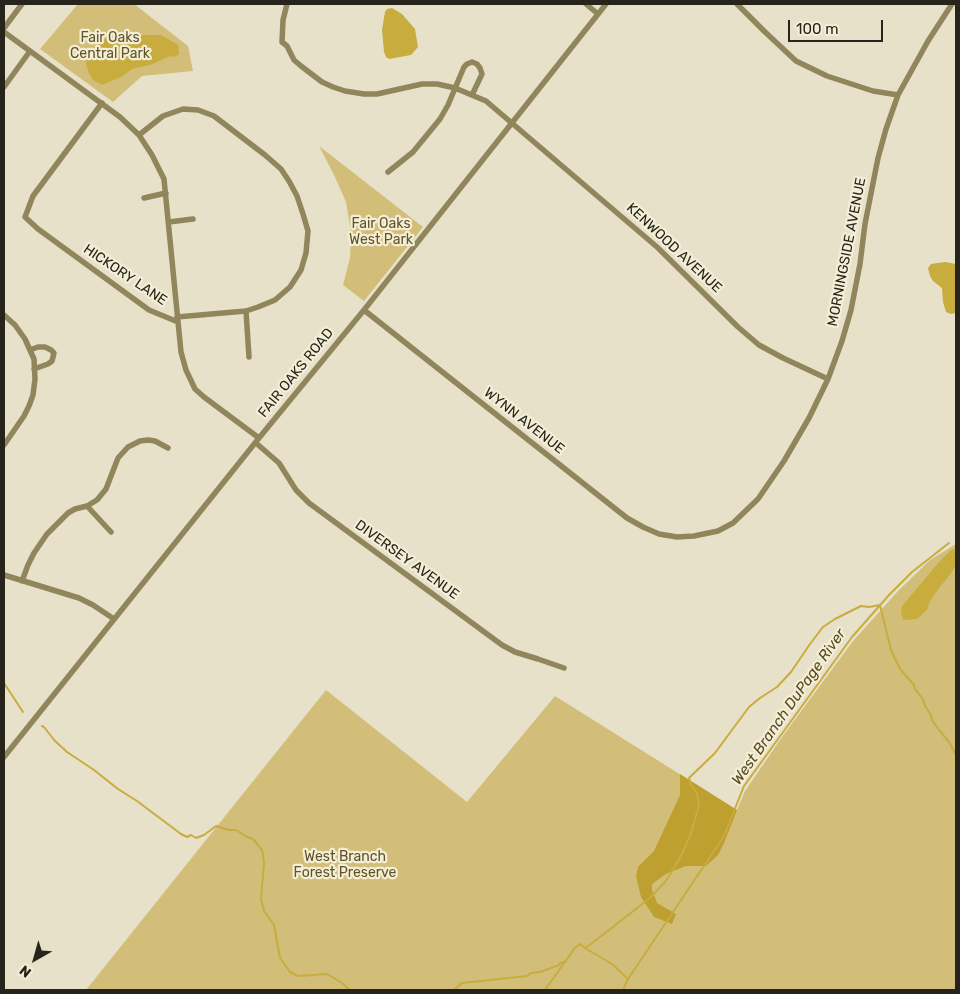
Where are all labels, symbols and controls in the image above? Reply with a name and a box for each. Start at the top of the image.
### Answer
scale bar [790,10,885,42]
text: 100 m [796,20,838,38]
park label: Fair Oaks Central Park [70,30,150,62]
street label: MORNINGSIDE AVENUE [824,176,870,328]
street label: KENWOOD AVENUE [623,200,725,296]
park label: Fair Oaks West Park [349,216,413,248]
street label: HICKORY LANE [80,241,170,309]
street label: FAIR OAKS ROAD [255,325,337,421]
street label: WYNN AVENUE [480,384,568,458]
street label: DIVERSEY AVENUE [352,517,462,603]
water label: West Branch DuPage River [728,625,850,789]
park label: West Branch Forest Preserve [294,849,396,882]
north arrow [10,934,60,984]
text: N [16,961,35,981]

